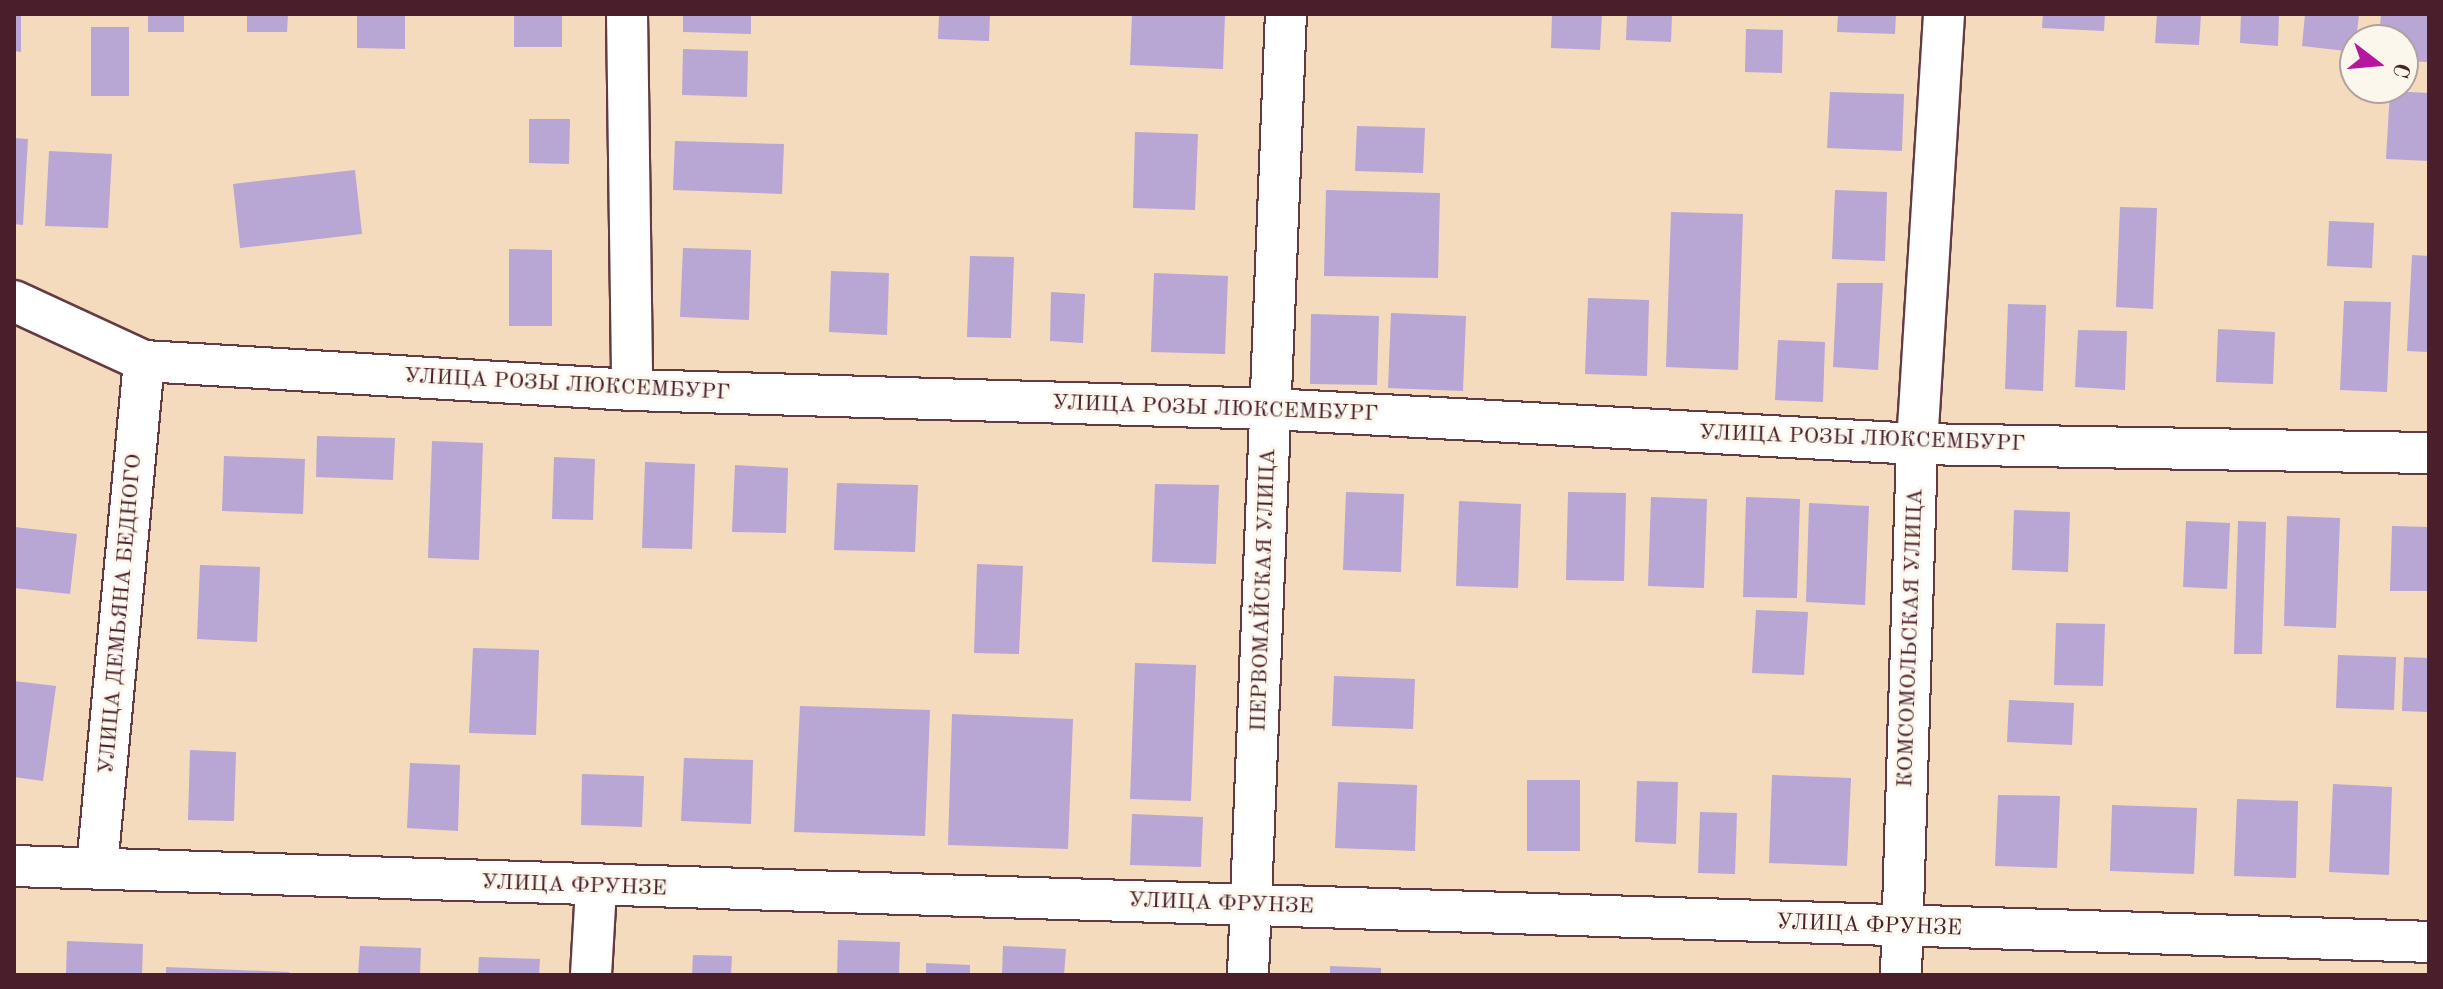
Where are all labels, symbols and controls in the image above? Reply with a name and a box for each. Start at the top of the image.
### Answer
north arrow [2339,24,2419,104]
text: С [2388,60,2413,80]
street label: УЛИЦА РОЗЫ ЛЮКСЕМБУРГ [403,363,731,407]
street label: УЛИЦА РОЗЫ ЛЮКСЕМБУРГ [1051,390,1379,428]
street label: УЛИЦА РОЗЫ ЛЮКСЕМБУРГ [1698,420,2026,458]
street label: ПЕРВОМАЙСКАЯ УЛИЦА [1246,448,1282,732]
street label: УЛИЦА ДЕМЬЯНА БЕДНОГО [94,453,148,775]
street label: КОМСОМОЛЬСКАЯ УЛИЦА [1893,488,1929,788]
street label: УЛИЦА ФРУНЗЕ [481,870,667,902]
street label: УЛИЦА ФРУНЗЕ [1128,888,1314,920]
street label: УЛИЦА ФРУНЗЕ [1776,910,1962,942]

